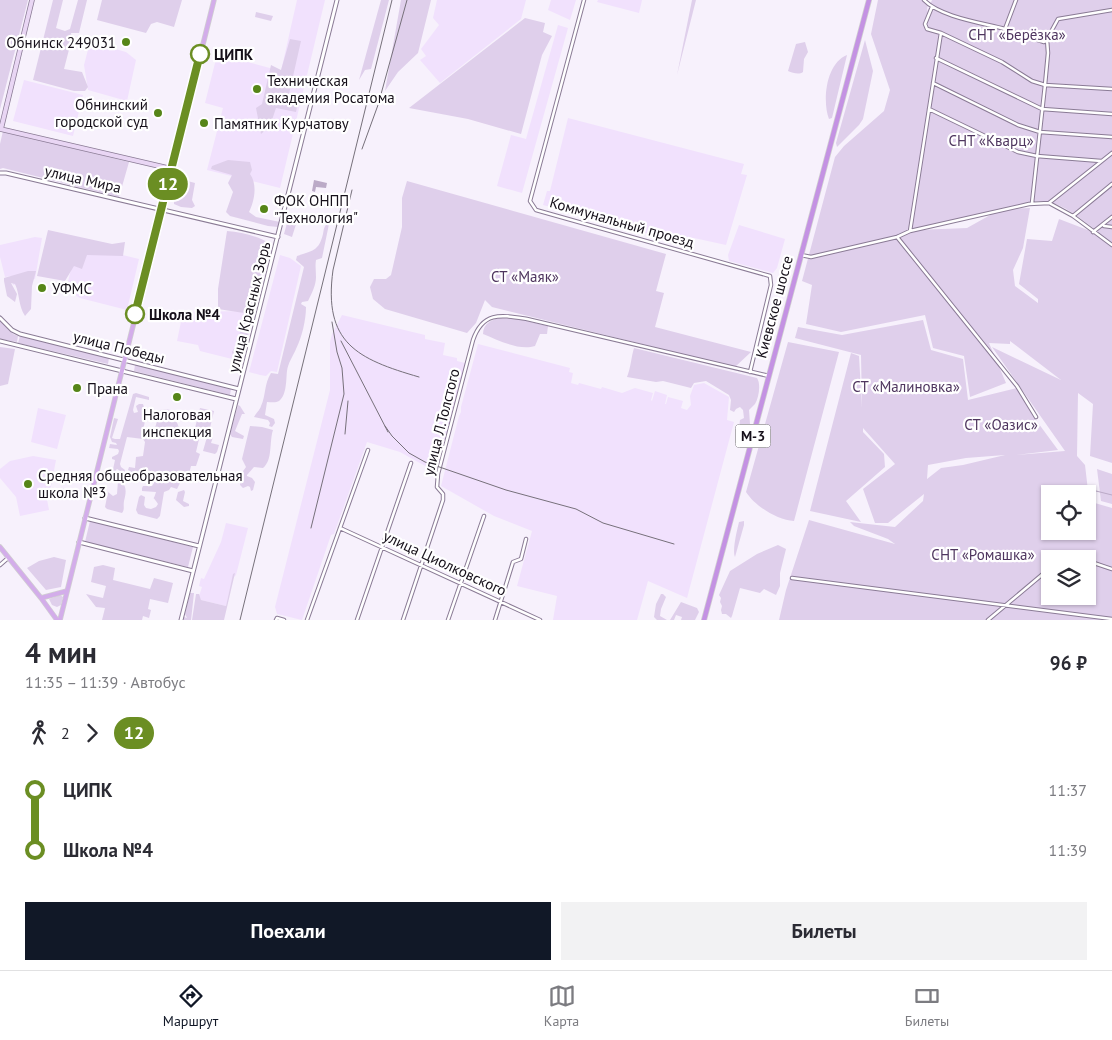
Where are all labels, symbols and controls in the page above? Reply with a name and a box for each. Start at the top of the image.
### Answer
park label: СНТ «Берёзка» [968,25,1066,44]
place label: Обнинск 249031 [6,33,116,52]
marker: Обнинск 249031 [120,36,132,48]
marker: ЦИПК [190,44,210,64]
place label: ЦИПК [214,45,254,64]
place label: Техническая академия Росатома [267,71,395,107]
marker: Техническая академия Росатома [251,83,263,95]
place label: Обнинский городской суд [55,95,148,131]
marker: Обнинский городской суд [152,107,164,119]
place label: Памятник Курчатову [214,114,349,133]
marker: Памятник Курчатову [198,117,210,129]
park label: СНТ «Кварц» [948,131,1034,150]
street label: улица Мира [43,161,123,197]
line badge: 12 [146,168,190,200]
text: 12 [158,172,178,195]
place label: ФОК ОНПП "Технология" [274,191,358,227]
street label: Коммунальный проезд [548,192,696,252]
marker: ФОК ОНПП "Технология" [258,203,270,215]
street label: улица Красных Зорь [224,240,274,374]
street label: Киевское шоссе [751,254,797,360]
park label: СТ «Маяк» [491,267,559,286]
place label: УФМС [52,279,92,298]
marker: УФМС [36,282,48,294]
marker: Школа №4 [125,304,145,324]
place label: Школа №4 [149,305,220,324]
street label: улица Победы [71,326,167,368]
street label: улица Л.Толстого [419,366,463,478]
park label: СТ «Малиновка» [852,377,960,396]
place label: Прана [87,379,128,398]
marker: Прана [71,382,83,394]
marker: Налоговая инспекция [171,391,183,403]
place label: Налоговая инспекция [142,405,212,441]
park label: СТ «Оазис» [964,415,1038,434]
road number: М-3 [736,424,770,448]
place label: Средняя общеобразовательная школа №3 [38,466,243,502]
marker: Средняя общеобразовательная школа №3 [22,478,34,490]
map controls [1041,485,1096,605]
button: locate [1041,485,1096,540]
street label: улица Циолковского [380,526,510,600]
park label: СНТ «Ромашка» [931,545,1035,564]
button: layers [1041,550,1096,605]
text: 4 мин [25,634,97,671]
text: 96 ₽ [1050,651,1087,675]
text: 11:35 – 11:39 · Автобус [25,672,186,692]
icon: walk [25,719,53,747]
icon: forward [78,719,106,747]
text: 12 [124,721,144,744]
text: 2 [61,723,70,743]
text: ЦИПК [63,778,113,802]
text: 11:37 [1049,780,1087,800]
text: Школа №4 [63,838,153,862]
text: 11:39 [1049,840,1087,860]
button: Поехали [25,902,551,960]
button: Билеты [561,902,1087,960]
tab: Маршрут [163,982,218,1030]
tab: Карта [544,982,579,1030]
tab: Билеты [905,982,949,1030]

